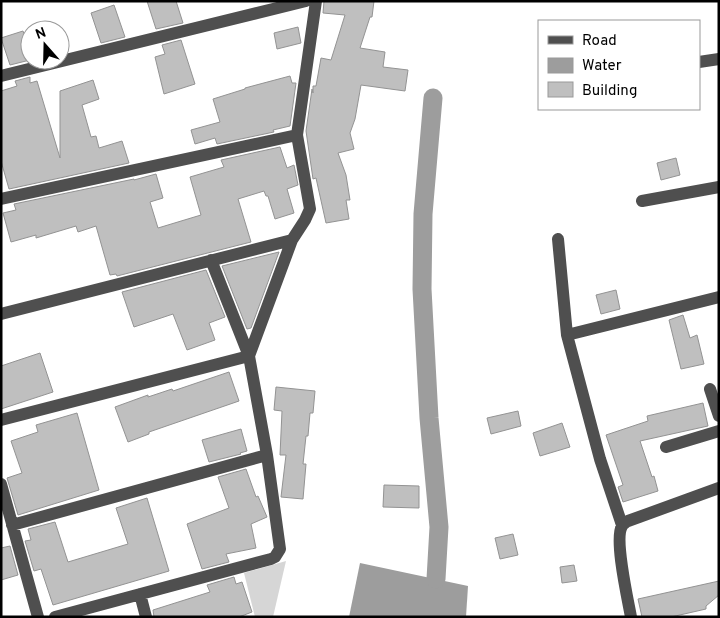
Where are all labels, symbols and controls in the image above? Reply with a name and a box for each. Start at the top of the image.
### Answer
north arrow [20,20,70,70]
legend [538,20,700,110]
text: N [33,24,49,44]
text: Road [582,32,617,51]
text: Water [582,57,622,76]
text: Building [582,82,637,101]

